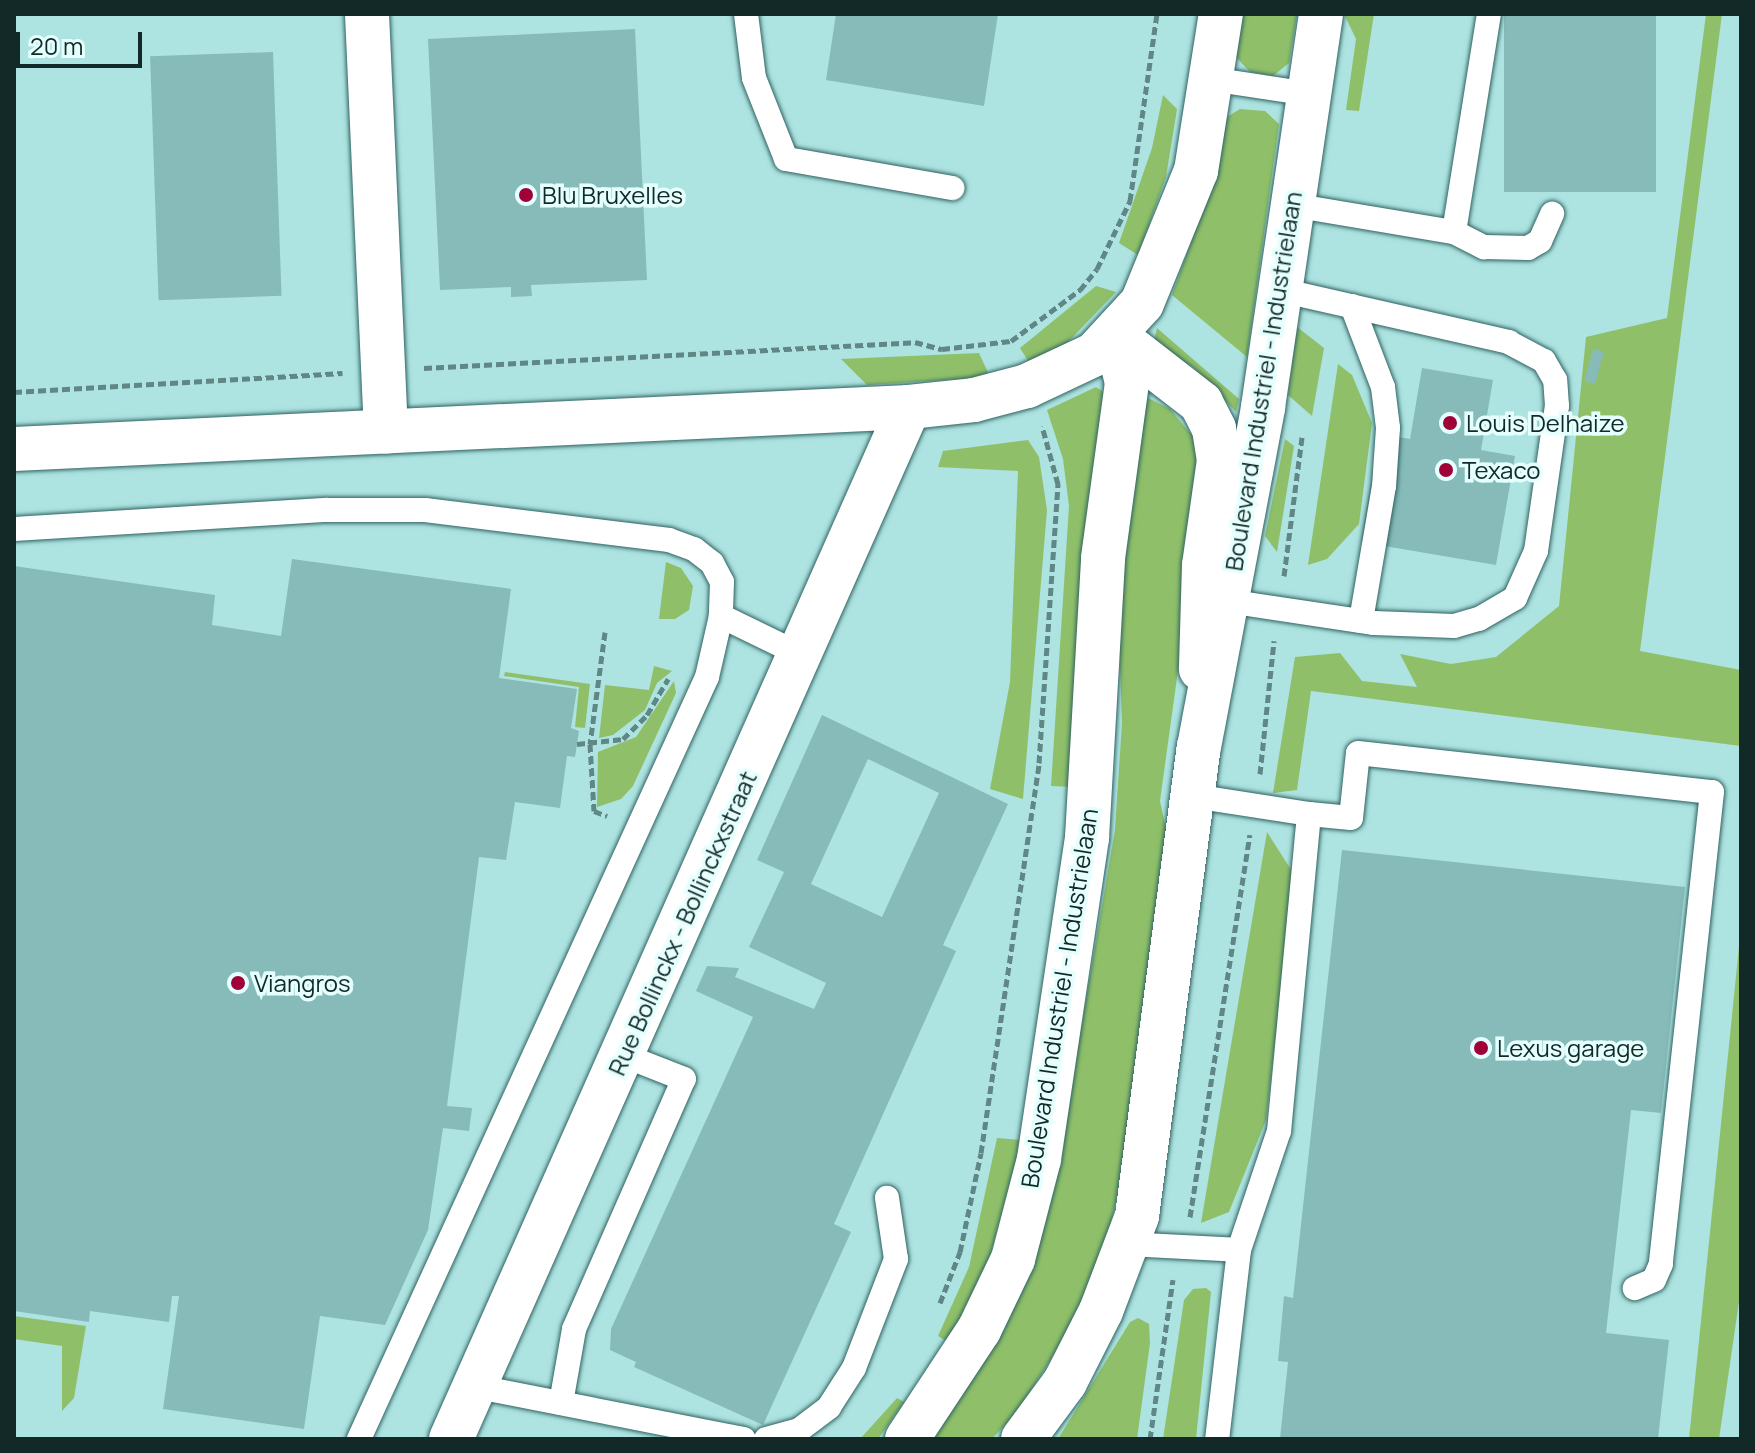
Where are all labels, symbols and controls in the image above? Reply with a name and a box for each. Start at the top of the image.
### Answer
scale bar [20,16,146,66]
text: 20 m [30,29,83,62]
place label: Blu Bruxelles [542,181,683,209]
marker: Blu Bruxelles [517,186,535,204]
street label: Boulevard Industriel - Industrielaan [1219,189,1307,573]
place label: Louis Delhaize [1466,409,1624,437]
marker: Louis Delhaize [1441,414,1459,432]
place label: Texaco [1462,456,1541,484]
marker: Texaco [1437,461,1455,479]
street label: Rue Bollinckx - Bollinckxstraat [602,766,762,1080]
street label: Boulevard Industriel - Industrielaan [1015,806,1103,1190]
place label: Viangros [254,969,350,997]
marker: Viangros [229,974,247,992]
place label: Lexus garage [1497,1034,1644,1062]
marker: Lexus garage [1472,1039,1490,1057]

